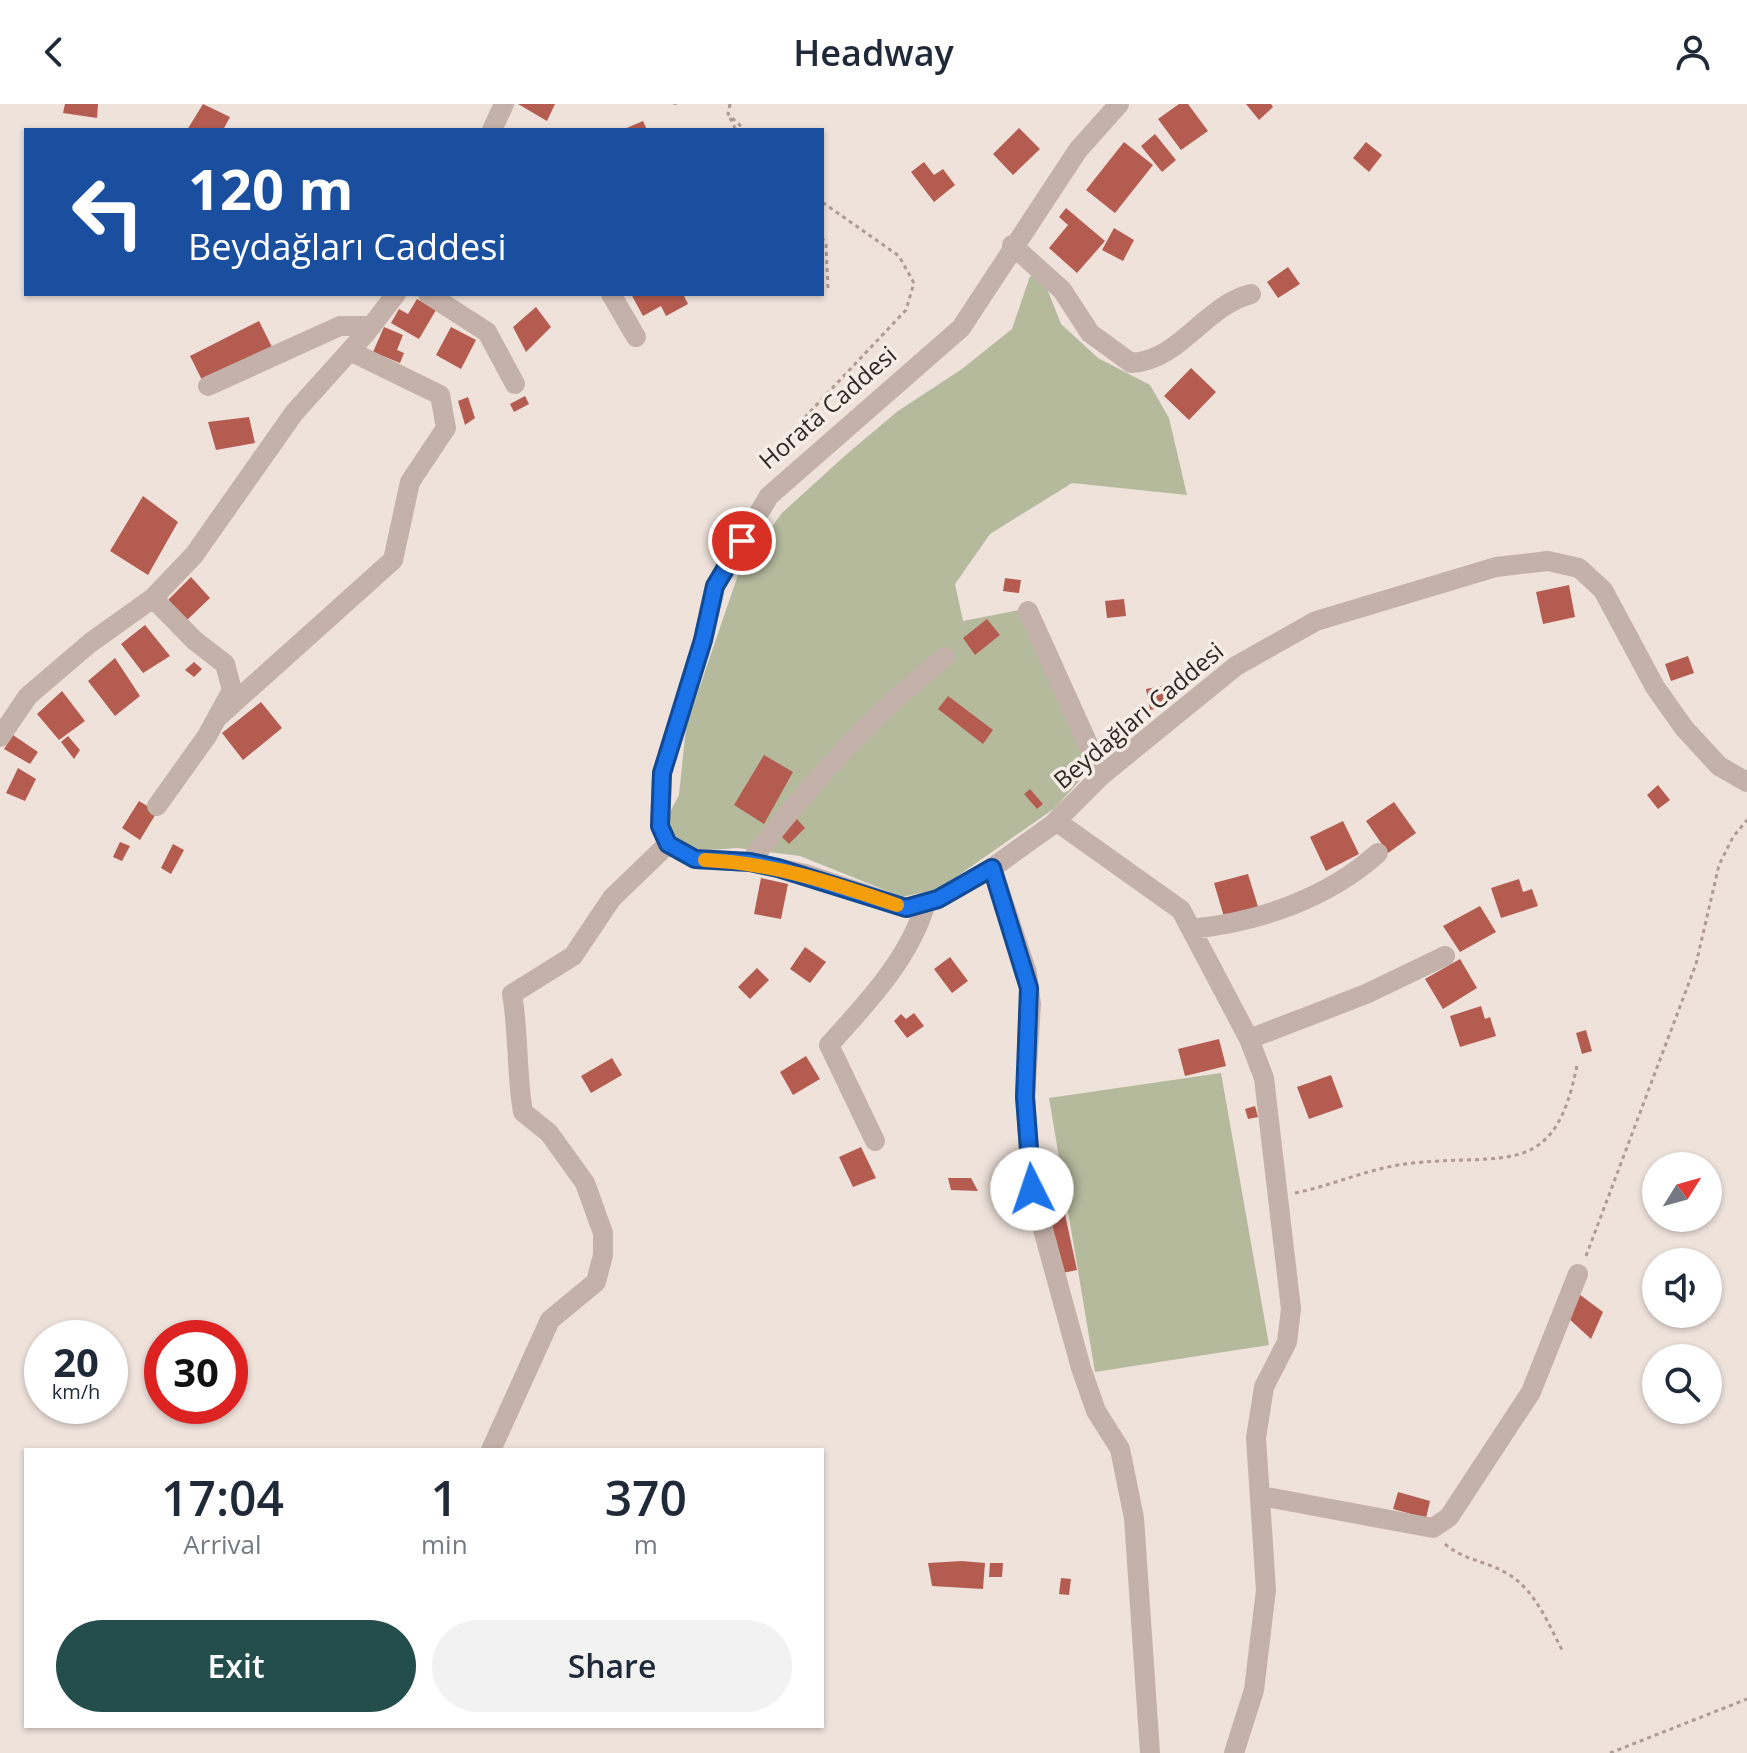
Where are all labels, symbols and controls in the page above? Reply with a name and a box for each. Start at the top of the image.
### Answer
text: Headway [793,28,954,77]
icon: back [32,30,76,74]
icon: person [1671,30,1715,74]
text: 120 m [188,150,354,226]
icon: left [56,160,160,264]
text: Beydağları Caddesi [188,222,507,271]
street label: Horata Caddesi [751,338,903,476]
pin [708,507,776,575]
icon: arrive [720,519,764,563]
street label: Beydağları Caddesi [1046,634,1230,796]
position arrow [990,1147,1074,1231]
north arrow [1642,1152,1722,1232]
map controls [1642,1152,1722,1424]
button: sound [1642,1248,1722,1328]
speed limit sign: 30 [144,1320,248,1424]
text: 20 [53,1334,99,1389]
button: search [1642,1344,1722,1424]
text: km/h [52,1378,100,1405]
text: 17:04 [161,1465,284,1530]
text: 1 [431,1465,458,1530]
text: 370 [605,1465,687,1530]
text: Arrival [183,1526,262,1562]
text: min [421,1526,468,1562]
text: m [634,1526,658,1562]
button: Exit [56,1620,416,1712]
button: Share [432,1620,792,1712]

